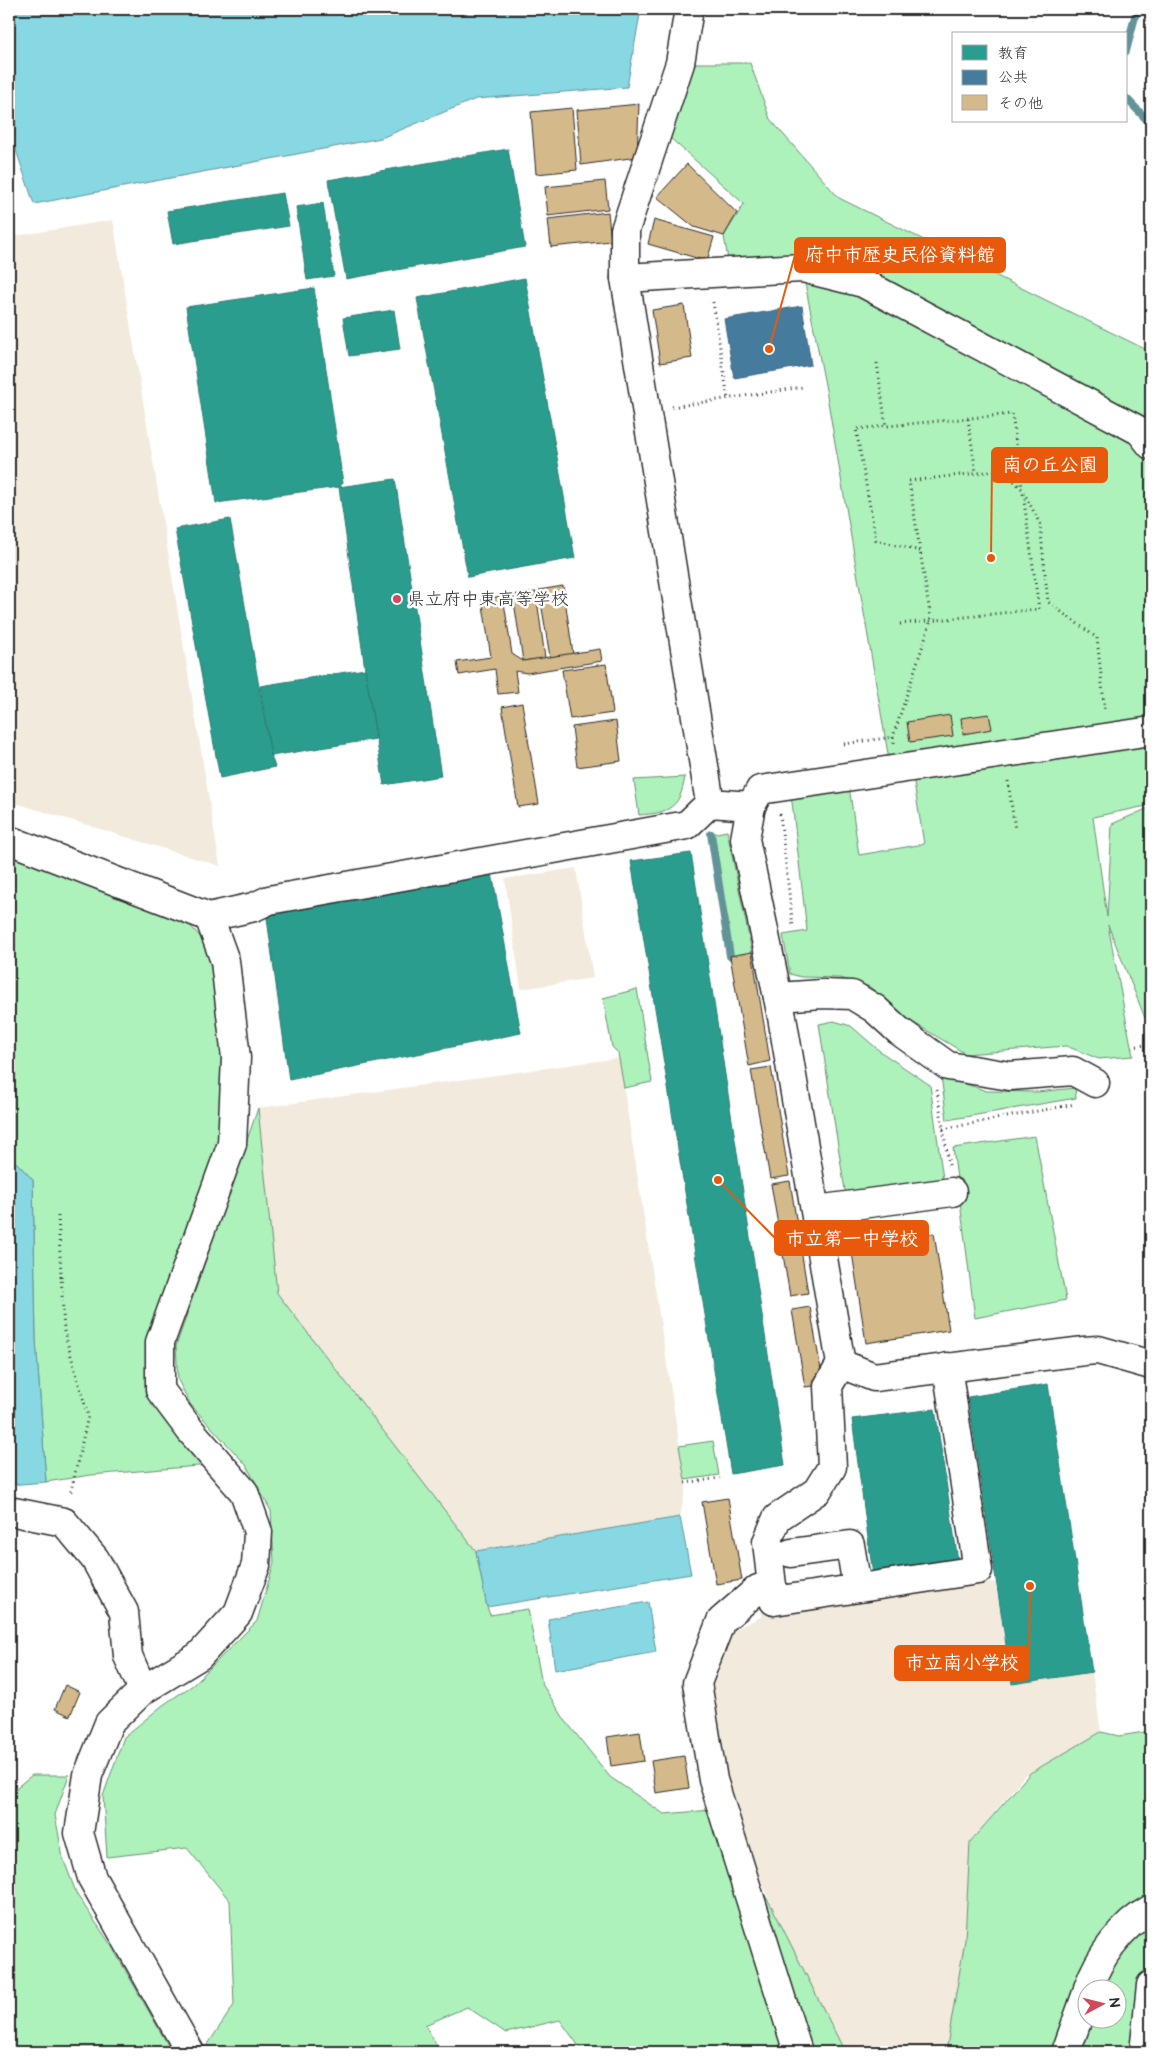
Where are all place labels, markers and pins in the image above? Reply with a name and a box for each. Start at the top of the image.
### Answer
callout: 府中市歴史民俗資料館 [795,238,1005,272]
callout: 南の丘公園 [992,448,1107,482]
place label: 県立府中東高等学校 [407,587,569,612]
marker: 県立府中東高等学校 [391,593,403,605]
callout: 市立第一中学校 [775,1221,928,1255]
callout: 市立南小学校 [895,1646,1029,1680]

